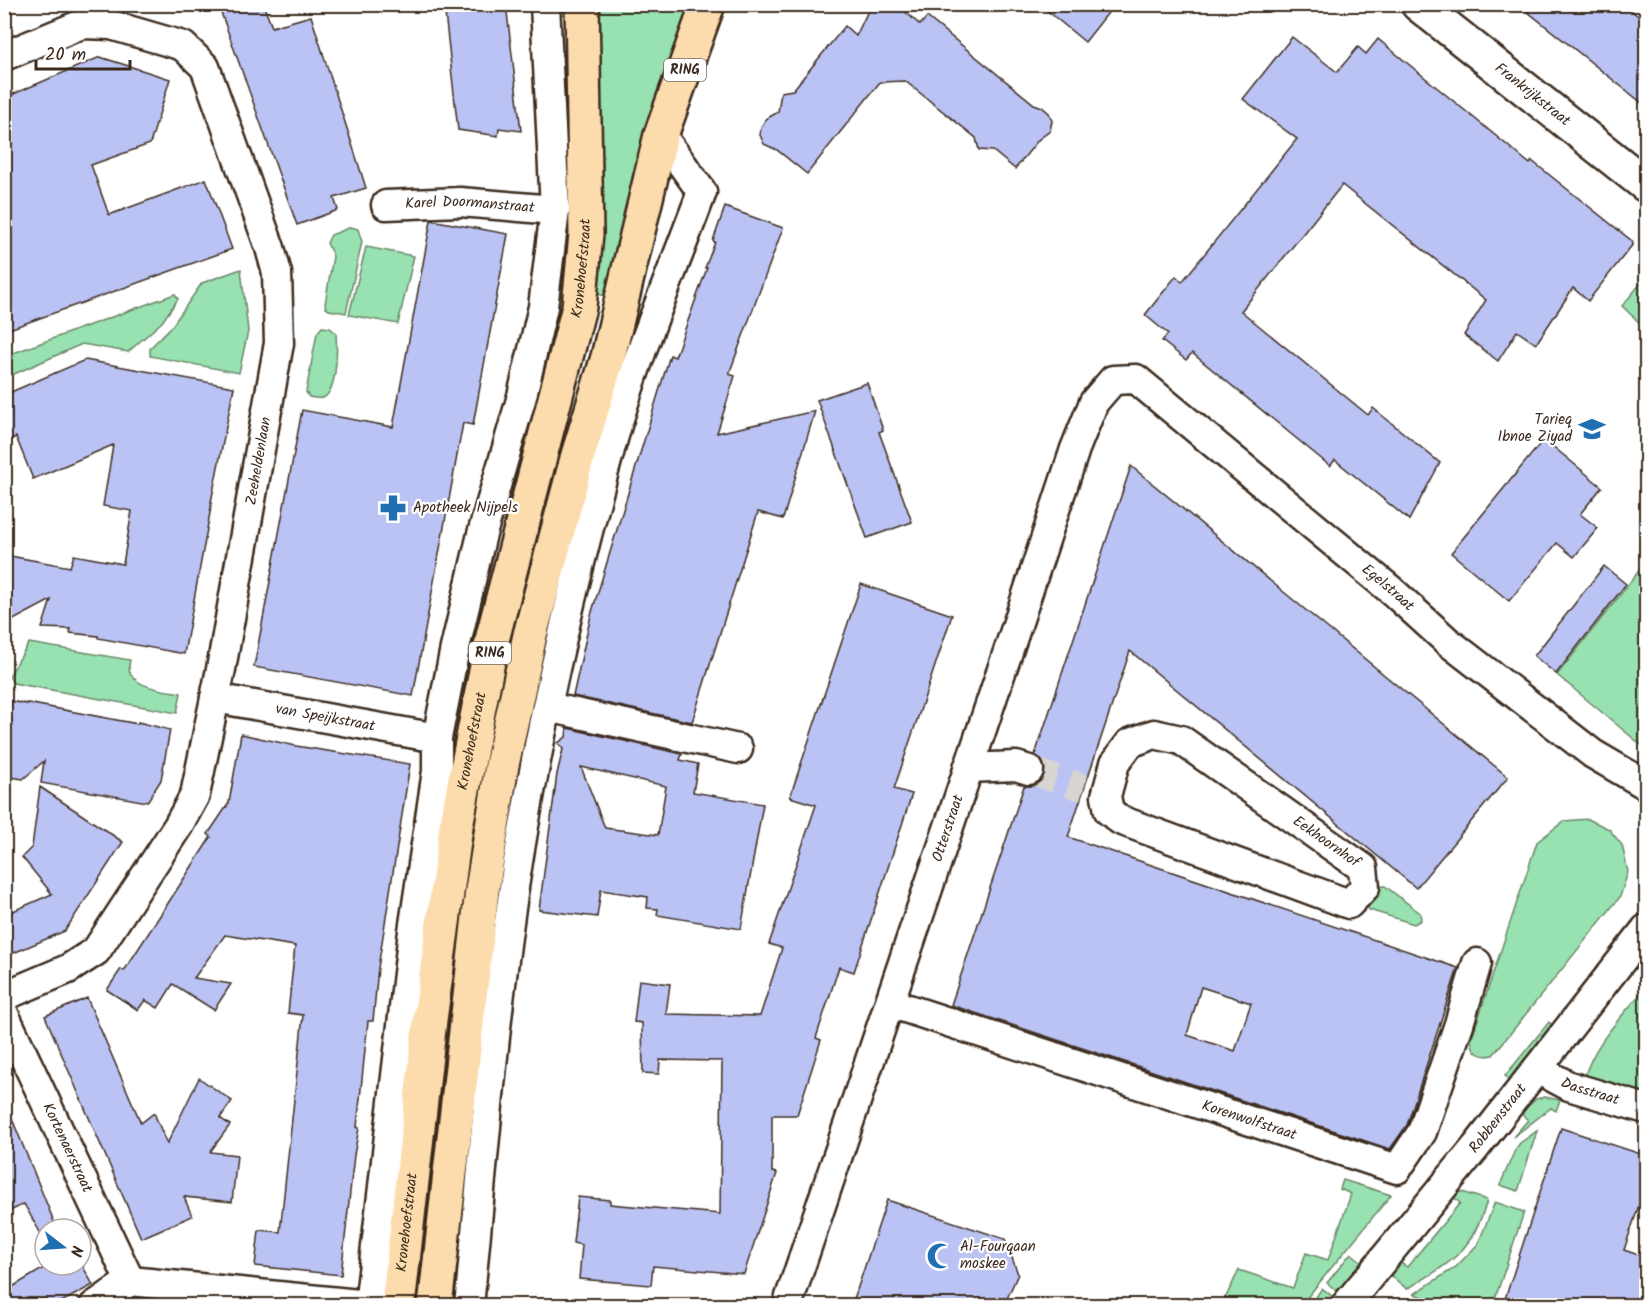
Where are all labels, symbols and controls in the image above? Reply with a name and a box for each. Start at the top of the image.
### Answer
scale bar [36,33,130,71]
text: 20 m [45,41,86,70]
street label: Frankrijkstraat [1489,57,1576,133]
road number: RING [664,59,706,81]
street label: Karel Doormanstraat [405,190,536,220]
street label: Kronehoefstraat [565,218,598,321]
place label: Tarieq Ibnoe Ziyad [1497,408,1573,449]
school or university icon: Tarieq Ibnoe Ziyad [1577,414,1607,444]
street label: Zeeheldenlaan [239,415,279,507]
pharmacy icon: Apotheek Nijpels [378,493,408,523]
place label: Apotheek Nijpels [413,496,519,520]
street label: Egelstraat [1356,558,1420,618]
road number: RING [469,642,511,664]
street label: Kronehoefstraat [451,690,494,792]
street label: van Speijkstraat [273,697,377,739]
street label: Otterstraat [926,791,971,865]
street label: Eekhoornhof [1287,810,1366,875]
street label: Dasstraat [1556,1071,1622,1112]
street label: Robbenstraat [1463,1078,1533,1159]
street label: Korenwolfstraat [1199,1094,1300,1147]
street label: Kortenaerstraat [36,1099,99,1197]
street label: Kronehoefstraat [390,1171,425,1273]
north arrow [33,1217,93,1277]
place label: Al-Fourqaan moskee [960,1235,1036,1276]
mosque icon: Al-Fourqaan moskee [925,1241,955,1271]
text: N [62,1242,89,1259]

